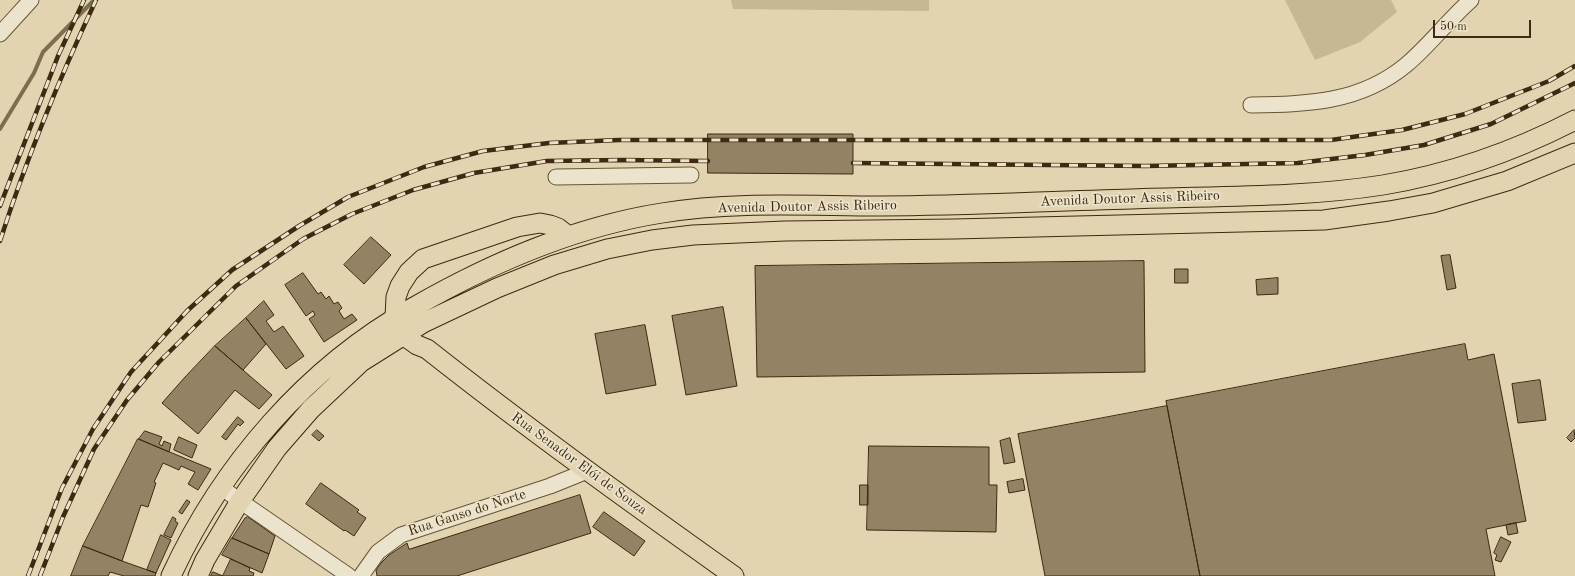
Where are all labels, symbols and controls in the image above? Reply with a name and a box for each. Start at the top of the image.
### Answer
scale bar [1435,12,1533,38]
text: 50 m [1440,21,1467,33]
street label: Avenida Doutor Assis Ribeiro [1040,187,1220,211]
street label: Avenida Doutor Assis Ribeiro [717,197,897,217]
street label: Rua Senador Elói de Souza [508,409,650,519]
street label: Rua Ganso do Norte [406,486,528,540]

